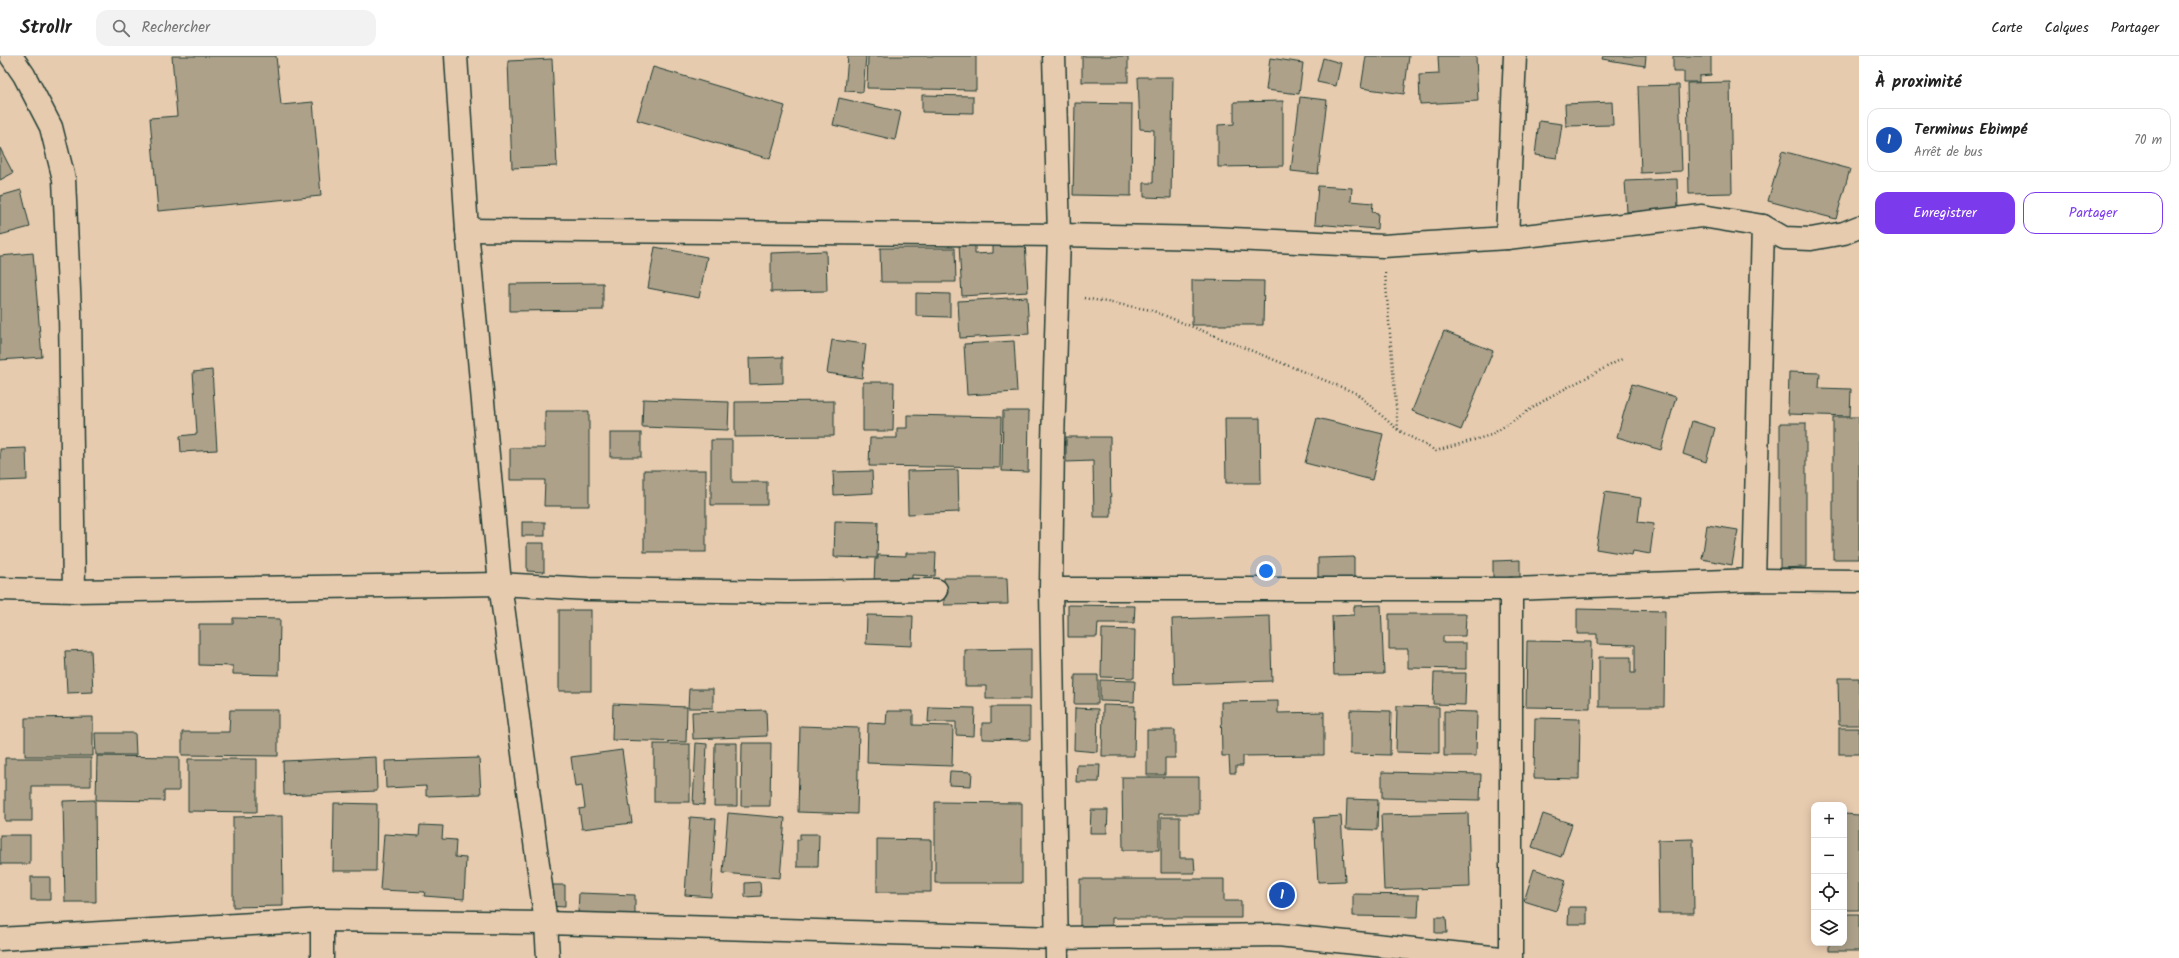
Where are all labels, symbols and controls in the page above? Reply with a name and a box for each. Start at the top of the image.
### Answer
search box [96,10,376,46]
text: Strollr [20,13,72,43]
text: Rechercher [142,16,210,40]
icon: search [110,17,132,39]
text: Carte [1991,17,2023,39]
text: Calques [2045,17,2089,39]
text: Partager [2111,17,2159,39]
text: À proximité [1875,69,1962,96]
text: Terminus Ebimpé [1914,118,2027,142]
text: 1 [1887,130,1891,151]
text: 70 m [2134,130,2162,151]
text: Arrêt de bus [1914,142,1983,163]
button: Enregistrer [1875,192,2015,234]
button: Partager [2023,192,2163,234]
your location [1256,561,1276,581]
map controls [1811,802,1847,946]
button: + [1811,802,1847,838]
button: − [1811,838,1847,874]
button: locate [1811,874,1847,910]
pin: 1 [1269,880,1295,910]
button: layers [1811,910,1847,946]

